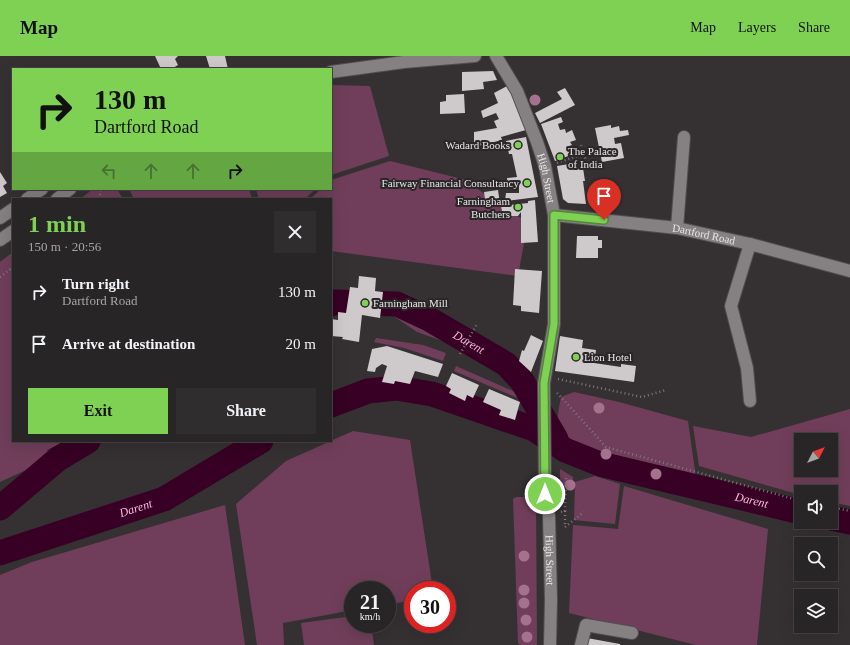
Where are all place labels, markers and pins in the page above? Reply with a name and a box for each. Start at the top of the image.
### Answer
place label: Wadard Books [445,139,510,151]
marker: Wadard Books [513,140,523,150]
place label: The Palace of India [568,145,617,170]
marker: The Palace of India [555,152,565,162]
place label: Fairway Financial Consultancy [382,177,519,189]
marker: Fairway Financial Consultancy [522,178,532,188]
pin [587,179,621,220]
place label: Farningham Butchers [457,195,510,220]
marker: Farningham Butchers [513,202,523,212]
place label: Farningham Mill [373,297,448,309]
marker: Farningham Mill [360,298,370,308]
place label: Lion Hotel [584,351,632,363]
marker: Lion Hotel [571,352,581,362]

